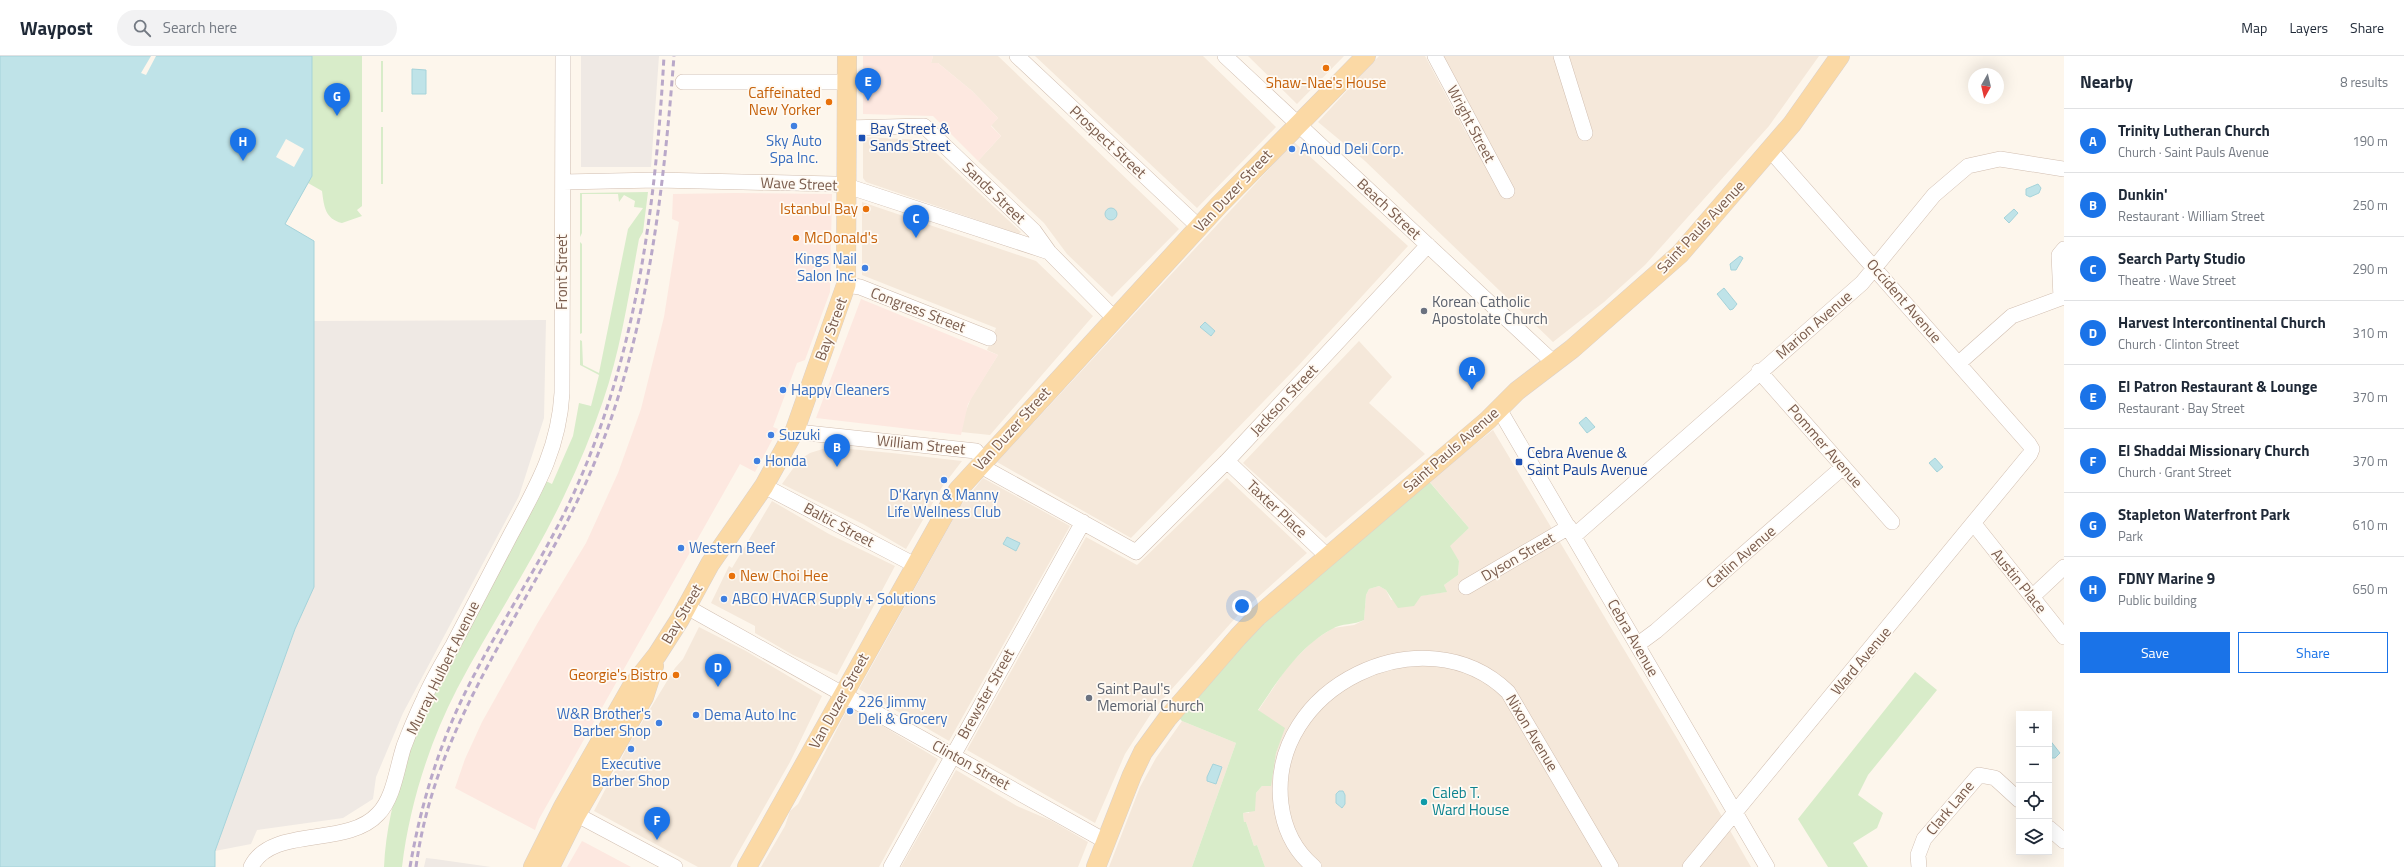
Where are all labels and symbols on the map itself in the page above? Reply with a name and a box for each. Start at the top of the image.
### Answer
marker: Shaw-Nae's House [1321,63,1331,73]
pin: E [855,68,881,101]
north arrow [1968,68,2004,104]
place label: Shaw-Nae's House [1266,71,1386,94]
place label: Caffeinated New Yorker [748,81,821,121]
street label: Wright Street [1441,81,1502,167]
pin: G [324,83,350,116]
marker: Caffeinated New Yorker [824,97,834,107]
street label: Prospect Street [1065,100,1153,184]
place label: Bay Street & Sands Street [870,117,951,157]
marker: Sky Auto Spa Inc. [789,121,799,131]
pin: H [230,128,256,161]
place label: Sky Auto Spa Inc. [766,129,822,169]
marker: Bay Street & Sands Street [857,133,867,143]
place label: Anoud Deli Corp. [1300,137,1404,160]
street label: Van Duzer Street [1188,143,1278,237]
marker: Anoud Deli Corp. [1287,144,1297,154]
street label: Sands Street [957,156,1032,229]
street label: Wave Street [760,171,839,196]
street label: Beach Street [1352,173,1427,245]
street label: Saint Pauls Avenue [1651,175,1750,279]
place label: Istanbul Bay [780,197,858,220]
marker: Istanbul Bay [861,204,871,214]
pin: C [903,205,929,238]
place label: McDonald's [804,226,878,249]
street label: Front Street [550,233,573,310]
marker: McDonald's [791,233,801,243]
place label: Kings Nail Salon Inc. [795,247,857,287]
street label: Occident Avenue [1861,253,1948,348]
marker: Kings Nail Salon Inc. [860,263,870,273]
street label: Congress Street [867,281,970,338]
street label: Marion Avenue [1770,285,1857,364]
place label: Korean Catholic Apostolate Church [1432,290,1548,330]
street label: Bay Street [808,293,853,364]
marker: Korean Catholic Apostolate Church [1419,306,1429,316]
pin: A [1459,357,1485,390]
street label: Jackson Street [1244,358,1323,441]
place label: Happy Cleaners [791,378,889,401]
street label: Van Duzer Street [967,381,1056,476]
marker: Happy Cleaners [778,385,788,395]
street label: Pommer Avenue [1782,399,1868,493]
street label: Saint Pauls Avenue [1398,401,1504,498]
place label: Suzuki [779,423,820,446]
street label: William Street [876,428,967,461]
marker: Suzuki [766,430,776,440]
pin: B [824,434,850,467]
place label: Cebra Avenue & Saint Pauls Avenue [1527,441,1647,481]
place label: Honda [765,449,807,472]
marker: Honda [752,456,762,466]
marker: Cebra Avenue & Saint Pauls Avenue [1514,457,1524,467]
street label: Taxter Place [1242,474,1313,543]
marker: D'Karyn & Manny Life Wellness Club [939,475,949,485]
place label: D'Karyn & Manny Life Wellness Club [887,483,1001,523]
street label: Baltic Street [800,496,879,553]
street label: Catlin Avenue [1701,520,1781,594]
street label: Dyson Street [1477,526,1560,587]
place label: Western Beef [689,536,775,559]
marker: Western Beef [676,543,686,553]
street label: Austin Place [1986,543,2053,618]
place label: New Choi Hee [740,564,828,587]
marker: New Choi Hee [727,571,737,581]
street label: Bay Street [655,579,708,648]
place label: ABCO HVACR Supply + Solutions [732,587,936,610]
marker: ABCO HVACR Supply + Solutions [719,594,729,604]
street label: Cebra Avenue [1602,595,1665,681]
your location [1232,596,1252,616]
street label: Murray Hulbert Avenue [400,597,485,739]
street label: Ward Avenue [1825,621,1896,700]
street label: Brewster Street [951,644,1020,743]
street label: Van Duzer Street [803,648,875,753]
pin: D [705,654,731,687]
place label: Georgie's Bistro [569,663,668,686]
marker: Georgie's Bistro [671,670,681,680]
place label: Saint Paul's Memorial Church [1097,677,1204,717]
place label: 226 Jimmy Deli & Grocery [858,690,948,730]
street label: Nixon Avenue [1500,690,1564,776]
marker: Saint Paul's Memorial Church [1084,693,1094,703]
place label: W&R Brother's Barber Shop [557,702,651,742]
place label: Dema Auto Inc [704,703,796,726]
marker: 226 Jimmy Deli & Grocery [845,706,855,716]
marker: Dema Auto Inc [691,710,701,720]
marker: W&R Brother's Barber Shop [654,718,664,728]
street label: Clinton Street [928,734,1015,796]
marker: Executive Barber Shop [626,744,636,754]
place label: Executive Barber Shop [592,752,670,792]
street label: Clark Lane [1920,775,1979,840]
place label: Caleb T. Ward House [1432,781,1509,821]
marker: Caleb T. Ward House [1419,797,1429,807]
pin: F [644,807,670,840]

